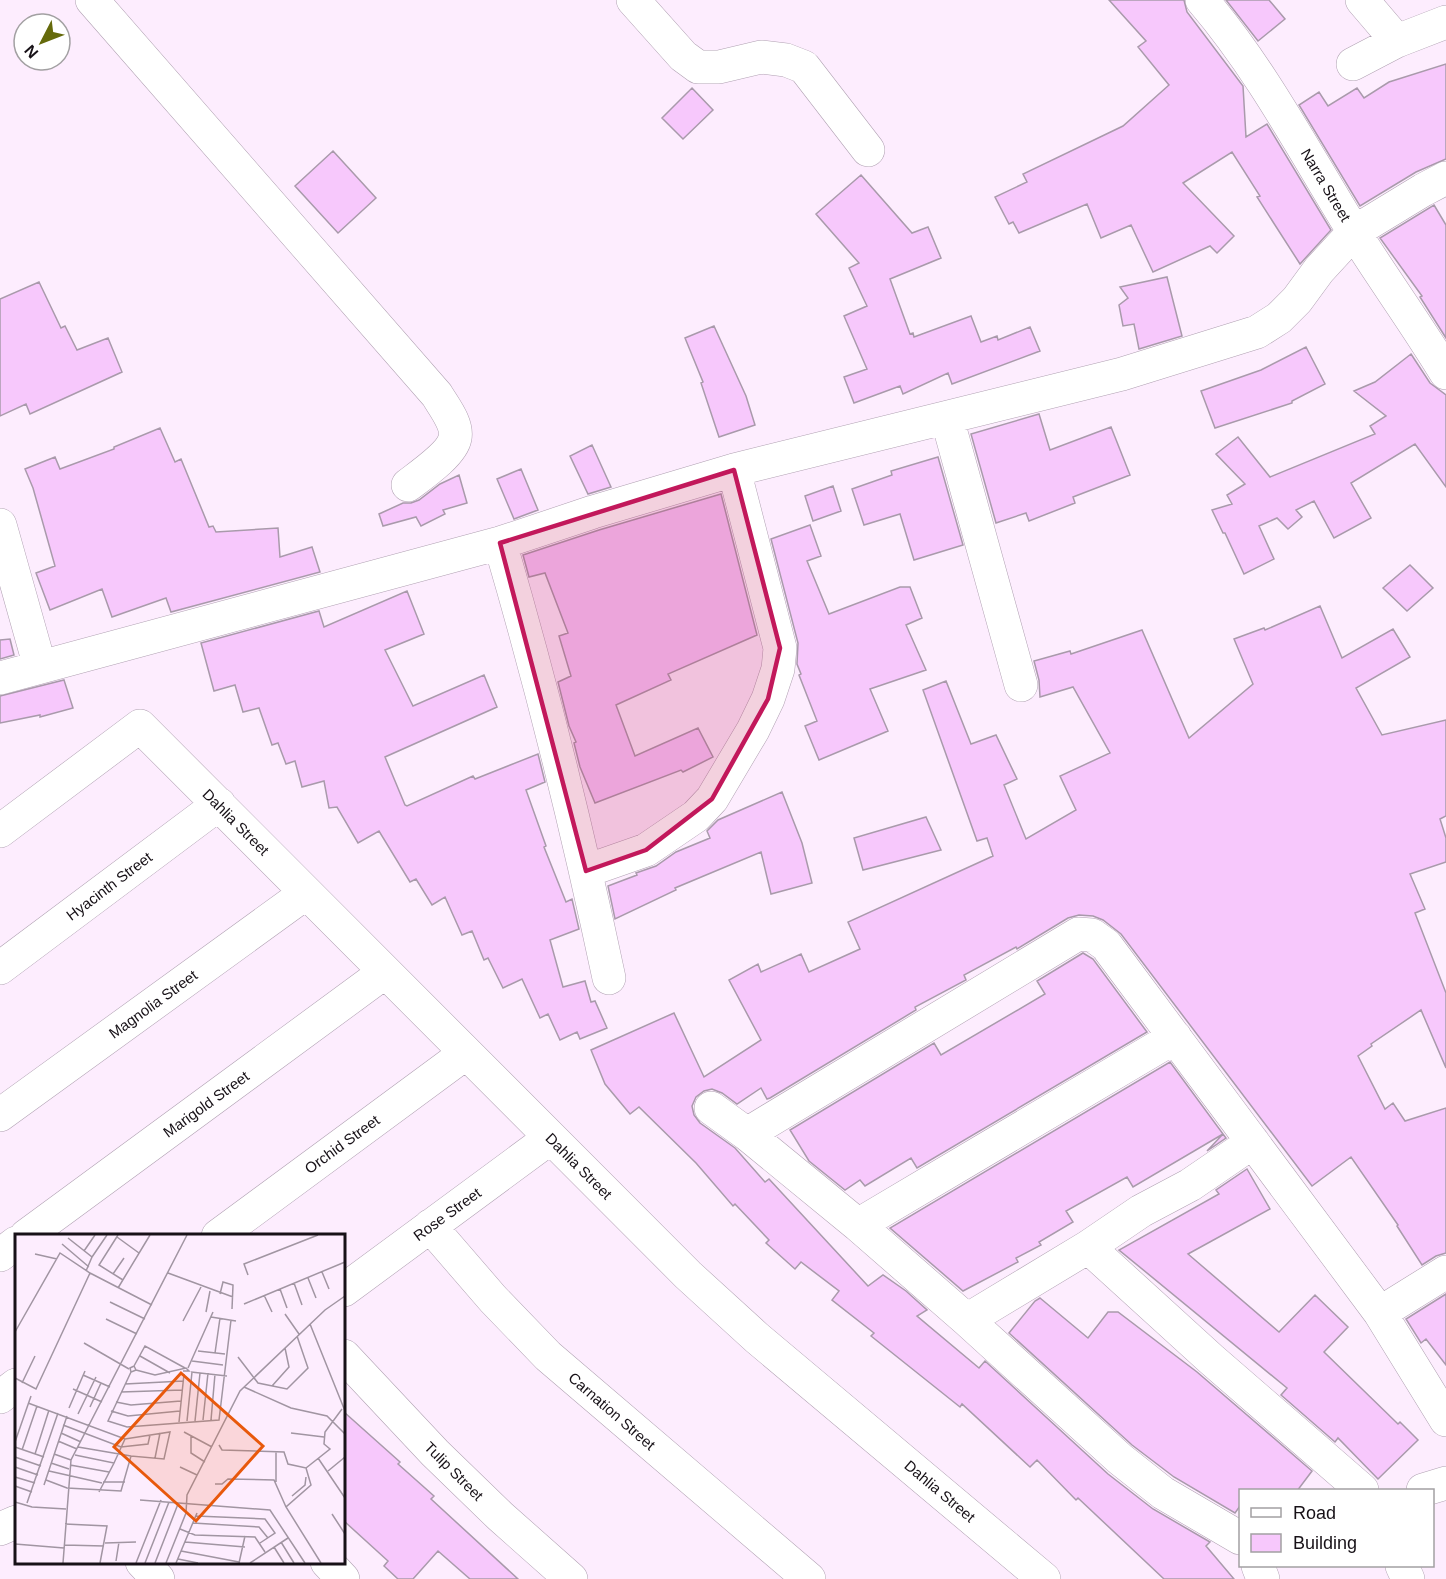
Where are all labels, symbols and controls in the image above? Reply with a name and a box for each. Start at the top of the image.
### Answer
north arrow [12,12,72,72]
text: N [21,42,41,62]
street label: Narra Street [1298,146,1355,225]
street label: Dahlia Street [199,785,273,859]
street label: Hyacinth Street [63,848,156,924]
street label: Magnolia Street [106,966,201,1042]
street label: Marigold Street [160,1067,253,1141]
street label: Orchid Street [301,1111,383,1177]
street label: Dahlia Street [542,1129,616,1203]
street label: Rose Street [410,1183,485,1244]
inset map [15,1234,345,1564]
street label: Carnation Street [565,1369,659,1454]
street label: Tulip Street [421,1438,488,1505]
street label: Dahlia Street [901,1457,979,1526]
legend [1239,1489,1434,1567]
text: Road [1293,1503,1336,1523]
text: Building [1293,1533,1357,1553]

